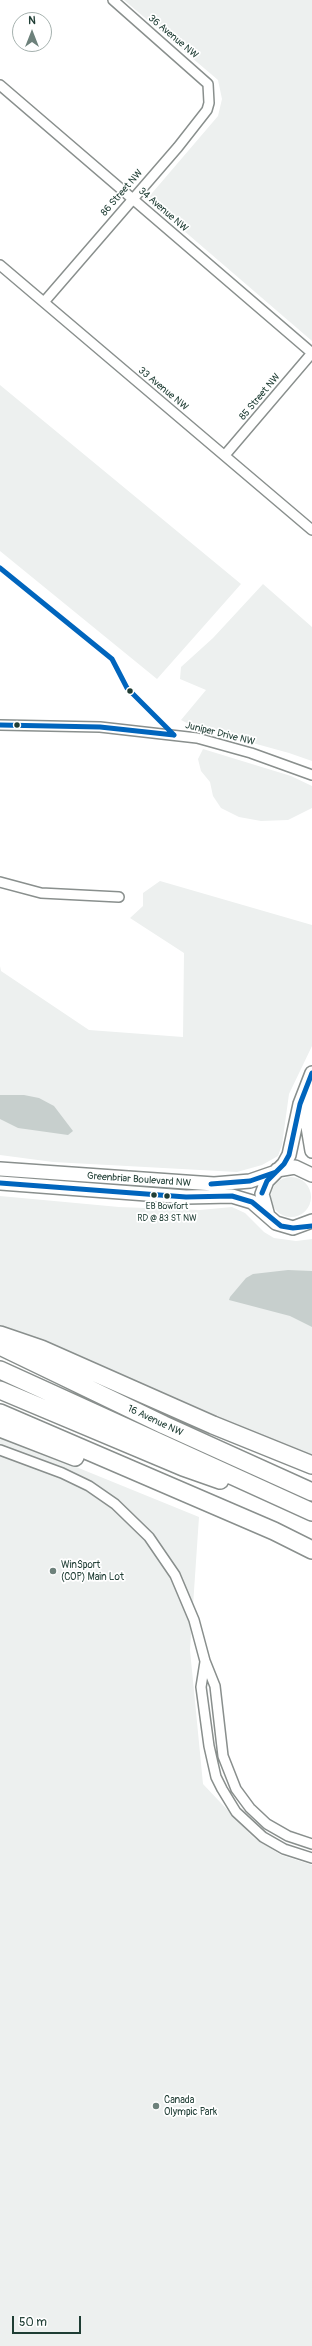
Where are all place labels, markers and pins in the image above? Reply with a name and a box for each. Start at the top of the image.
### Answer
unlabelled marker [125,686,135,696]
unlabelled marker [12,720,22,730]
unlabelled marker [149,1190,159,1200]
marker: EB Bowfort RD @ 83 ST NW [162,1191,172,1201]
place label: EB Bowfort RD @ 83 ST NW [137,1202,197,1223]
place label: WinSport (COP) Main Lot [61,1559,124,1582]
marker: WinSport (COP) Main Lot [48,1566,58,1576]
place label: Canada Olympic Park [164,2094,217,2118]
marker: Canada Olympic Park [151,2101,161,2111]

